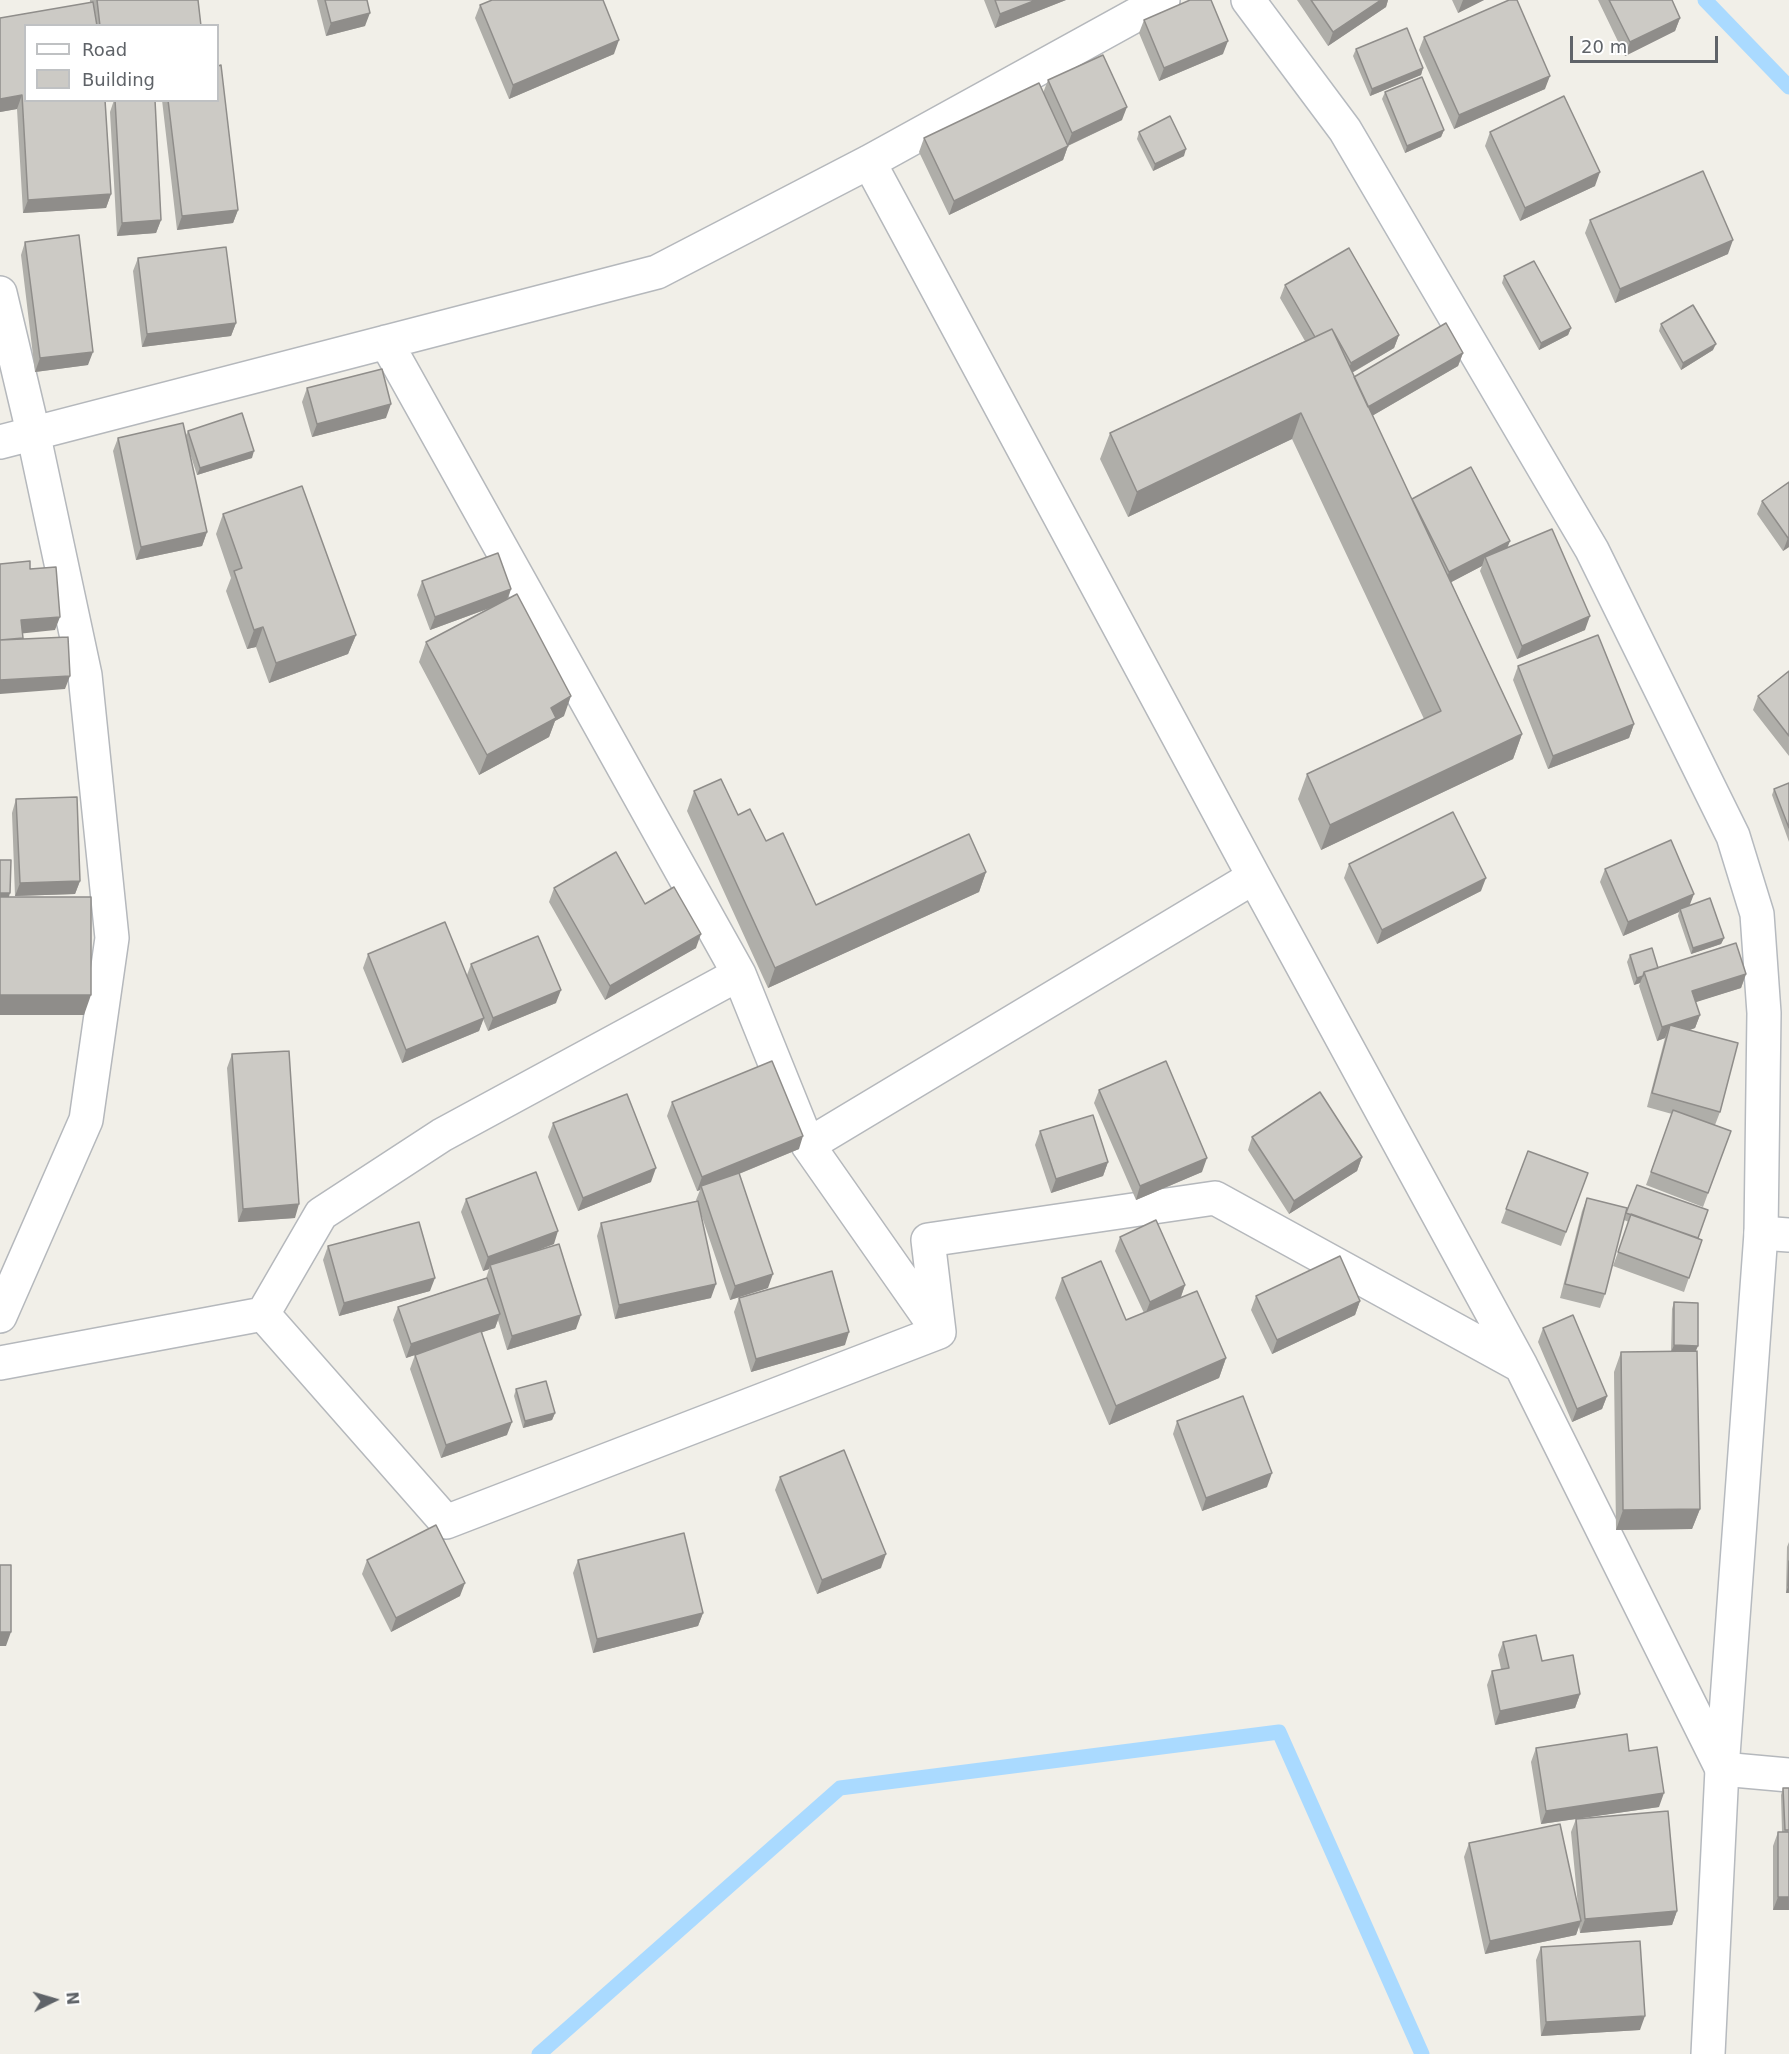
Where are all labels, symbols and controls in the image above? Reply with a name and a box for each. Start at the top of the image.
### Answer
legend [24,24,219,102]
scale bar [1573,24,1722,62]
text: 20 m [1581,36,1627,57]
text: Road [82,39,127,60]
text: Building [82,69,155,90]
north arrow [24,1970,84,2030]
text: N [62,1991,82,2006]

